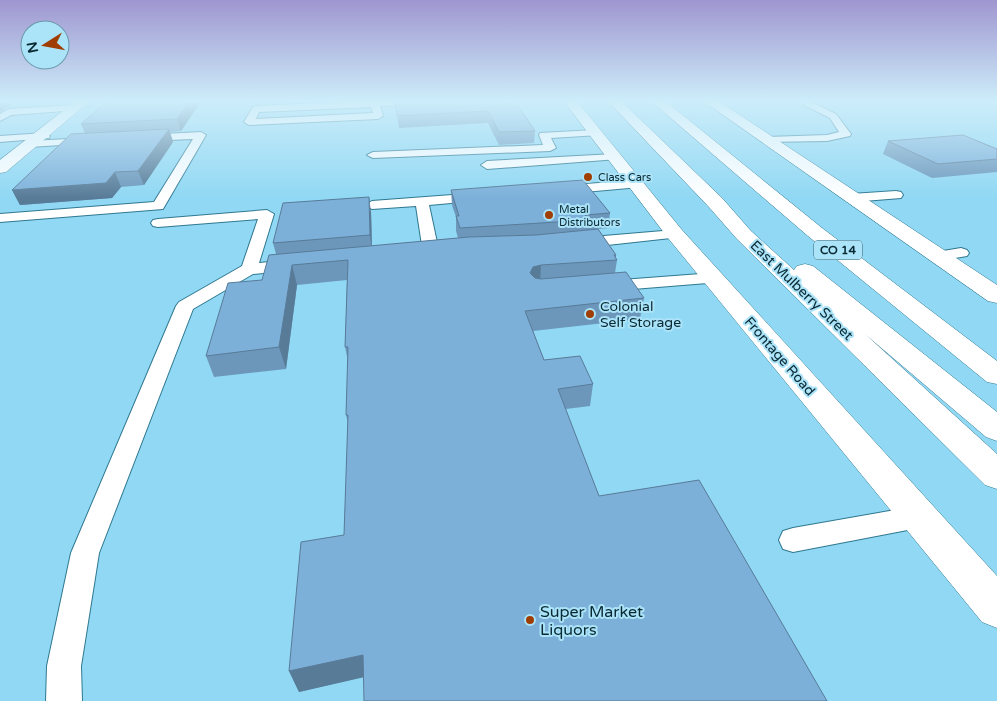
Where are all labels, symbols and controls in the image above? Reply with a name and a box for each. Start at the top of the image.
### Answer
north arrow [20,20,70,70]
text: N [23,40,42,55]
marker: Class Cars [582,171,594,183]
place label: Class Cars [598,171,651,184]
place label: Metal Distributors [559,203,620,229]
marker: Metal Distributors [543,209,555,221]
street label: East Mulberry Street [747,237,857,344]
road number: CO 14 [814,240,862,260]
place label: Colonial Self Storage [600,298,681,331]
marker: Colonial Self Storage [584,308,596,320]
street label: Frontage Road [741,313,818,399]
place label: Super Market Liquors [540,602,643,640]
marker: Super Market Liquors [524,614,536,626]

